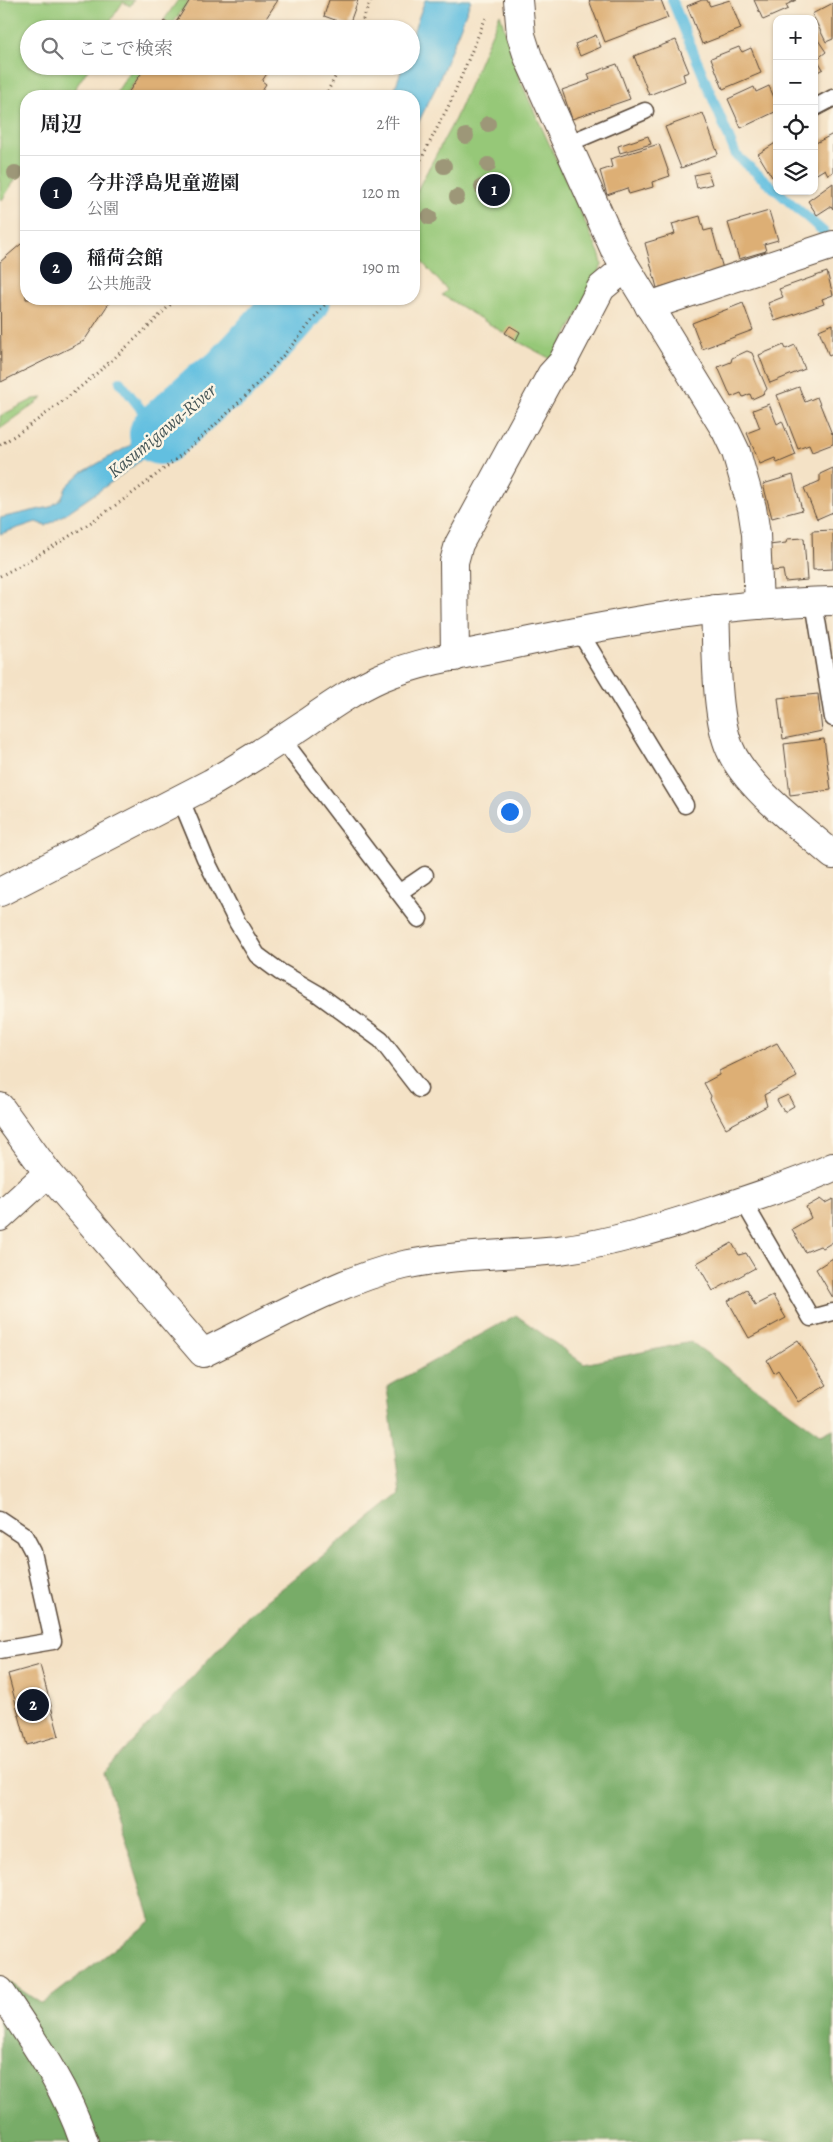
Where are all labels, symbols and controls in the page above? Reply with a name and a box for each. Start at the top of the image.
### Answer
map controls [773,15,818,195]
button: + [773,15,818,60]
search box [20,20,420,75]
icon: search [38,34,66,62]
text: ここで検索 [78,36,173,62]
button: − [773,60,818,105]
button: locate [773,105,818,150]
text: 周辺 [40,110,82,138]
text: 2件 [376,113,400,135]
button: layers [773,150,818,195]
text: 今井浮島児童遊園 [87,170,239,196]
pin: 1 [478,171,510,209]
text: 1 [53,182,59,204]
text: 120 m [362,182,400,204]
text: 公園 [87,198,119,220]
text: 稲荷会館 [87,245,163,271]
text: 2 [52,257,60,279]
text: 190 m [362,257,400,279]
text: 公共施設 [87,273,151,295]
water label: Kasumigawa-River [102,377,223,484]
your location [497,799,523,825]
pin: 2 [17,1686,49,1724]

